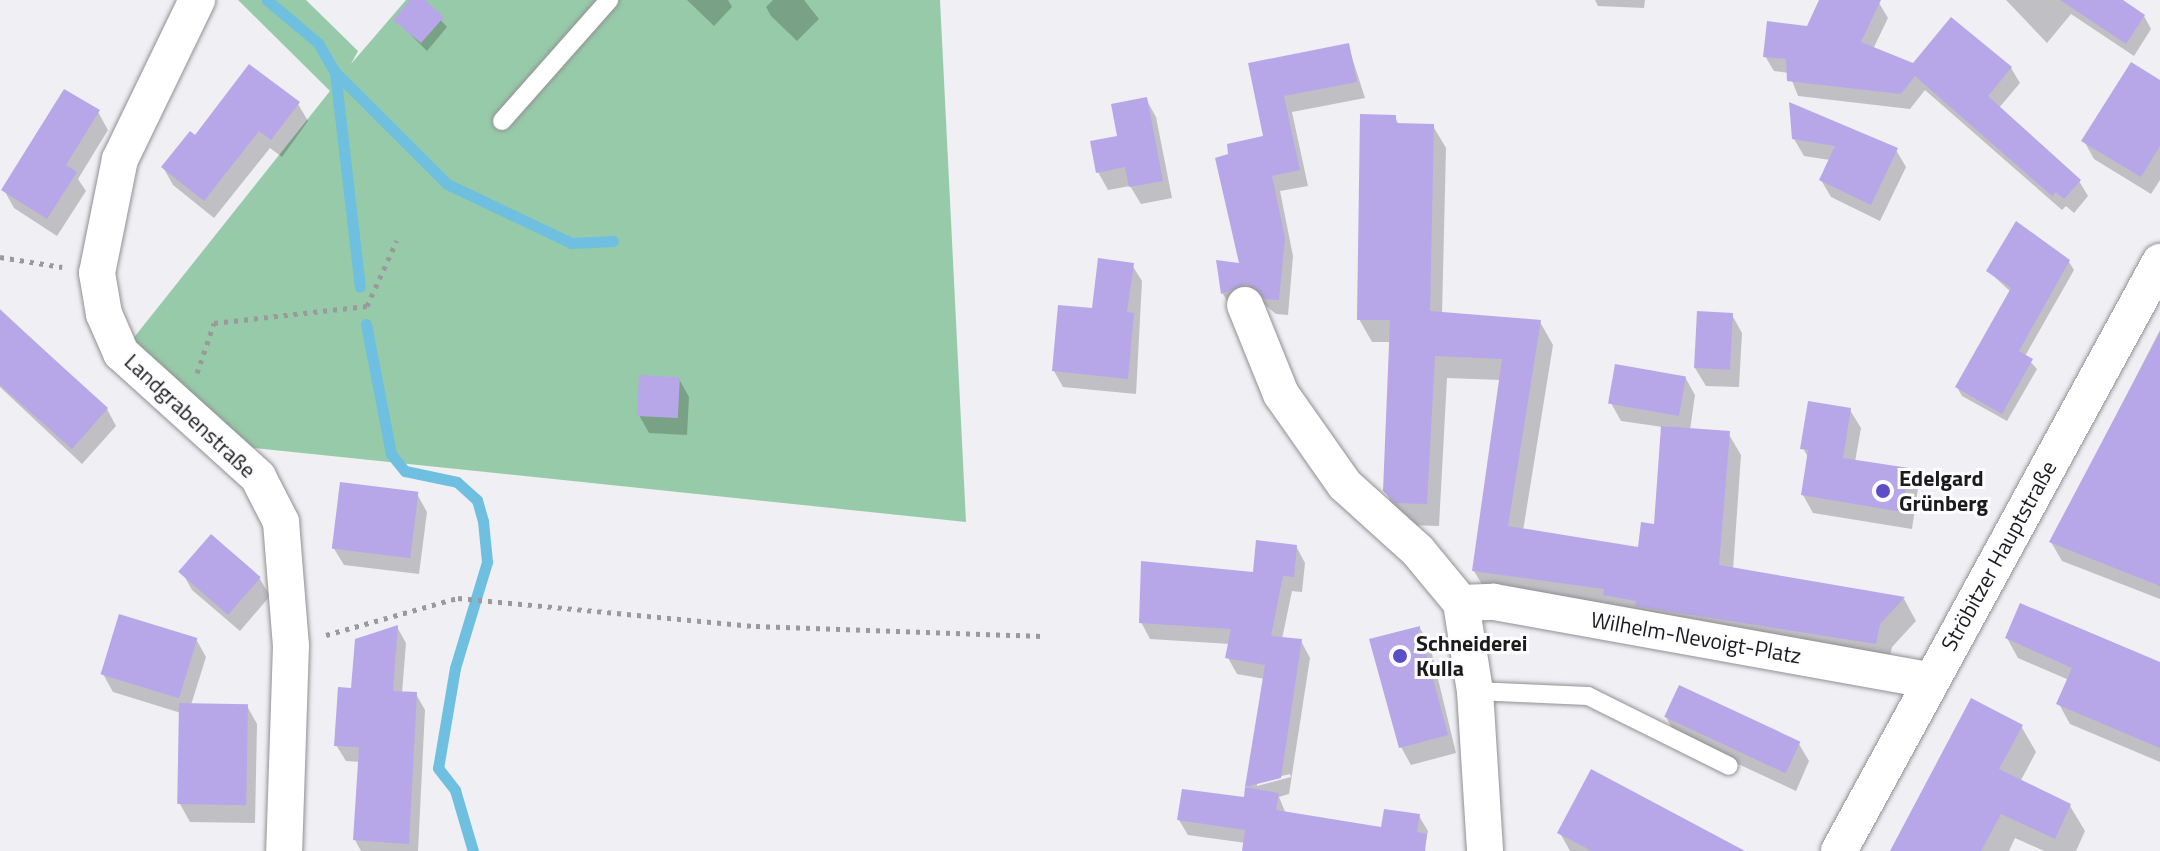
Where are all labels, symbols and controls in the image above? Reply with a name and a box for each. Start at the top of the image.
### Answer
street label: Landgrabenstraße [119,348,261,484]
street label: Ströbitzer Hauptstraße [1936,456,2062,656]
place label: Edelgard Grünberg [1899,465,1988,516]
marker: Edelgard Grünberg [1874,482,1892,500]
street label: Wilhelm-Nevoigt-Platz [1589,607,1803,669]
place label: Schneiderei Kulla [1416,630,1527,682]
marker: Schneiderei Kulla [1391,647,1409,665]

